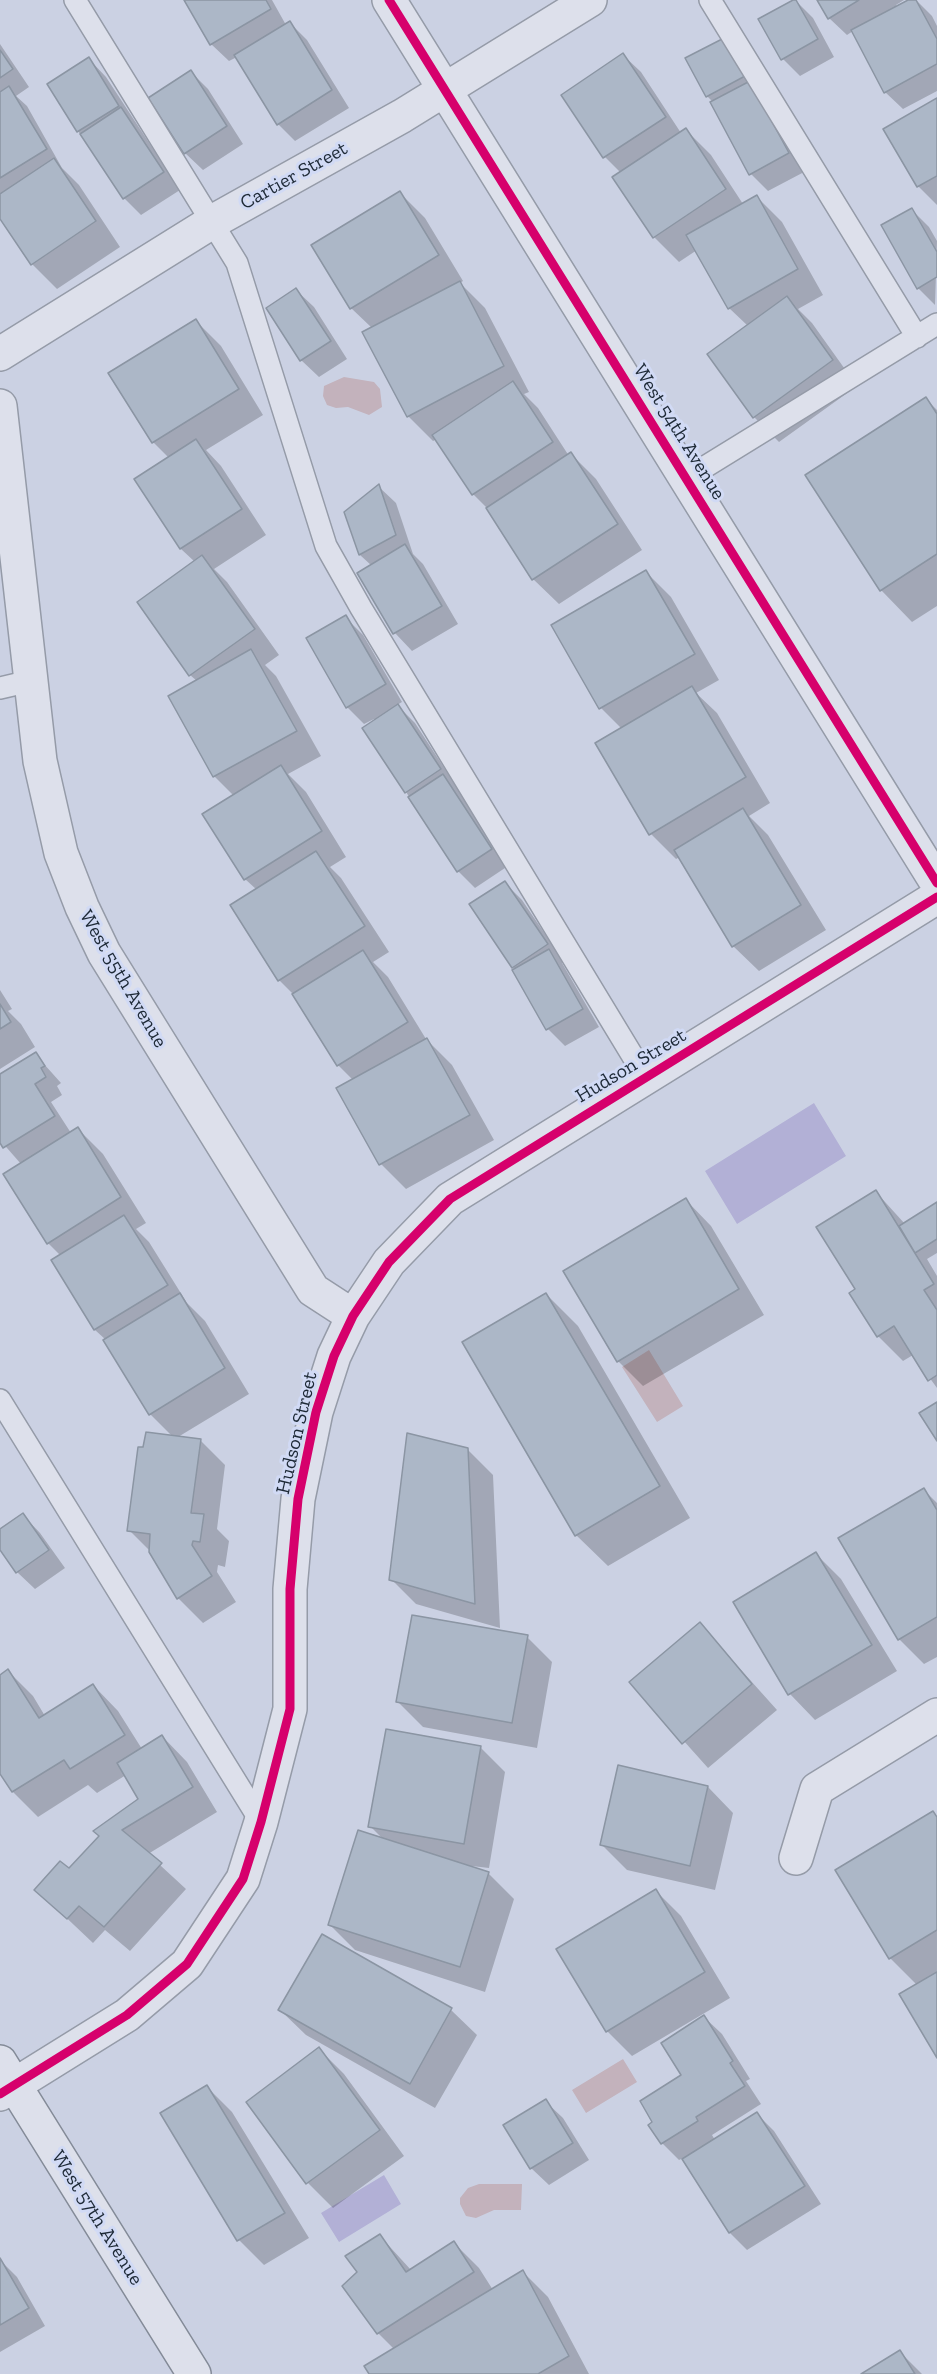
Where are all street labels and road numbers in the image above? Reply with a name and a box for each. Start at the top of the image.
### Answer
street label: Cartier Street [236,137,352,215]
street label: West 54th Avenue [628,360,730,504]
street label: West 55th Avenue [74,906,172,1052]
street label: Hudson Street [571,1024,691,1108]
street label: Hudson Street [271,1370,323,1496]
street label: West 57th Avenue [46,2146,148,2290]

